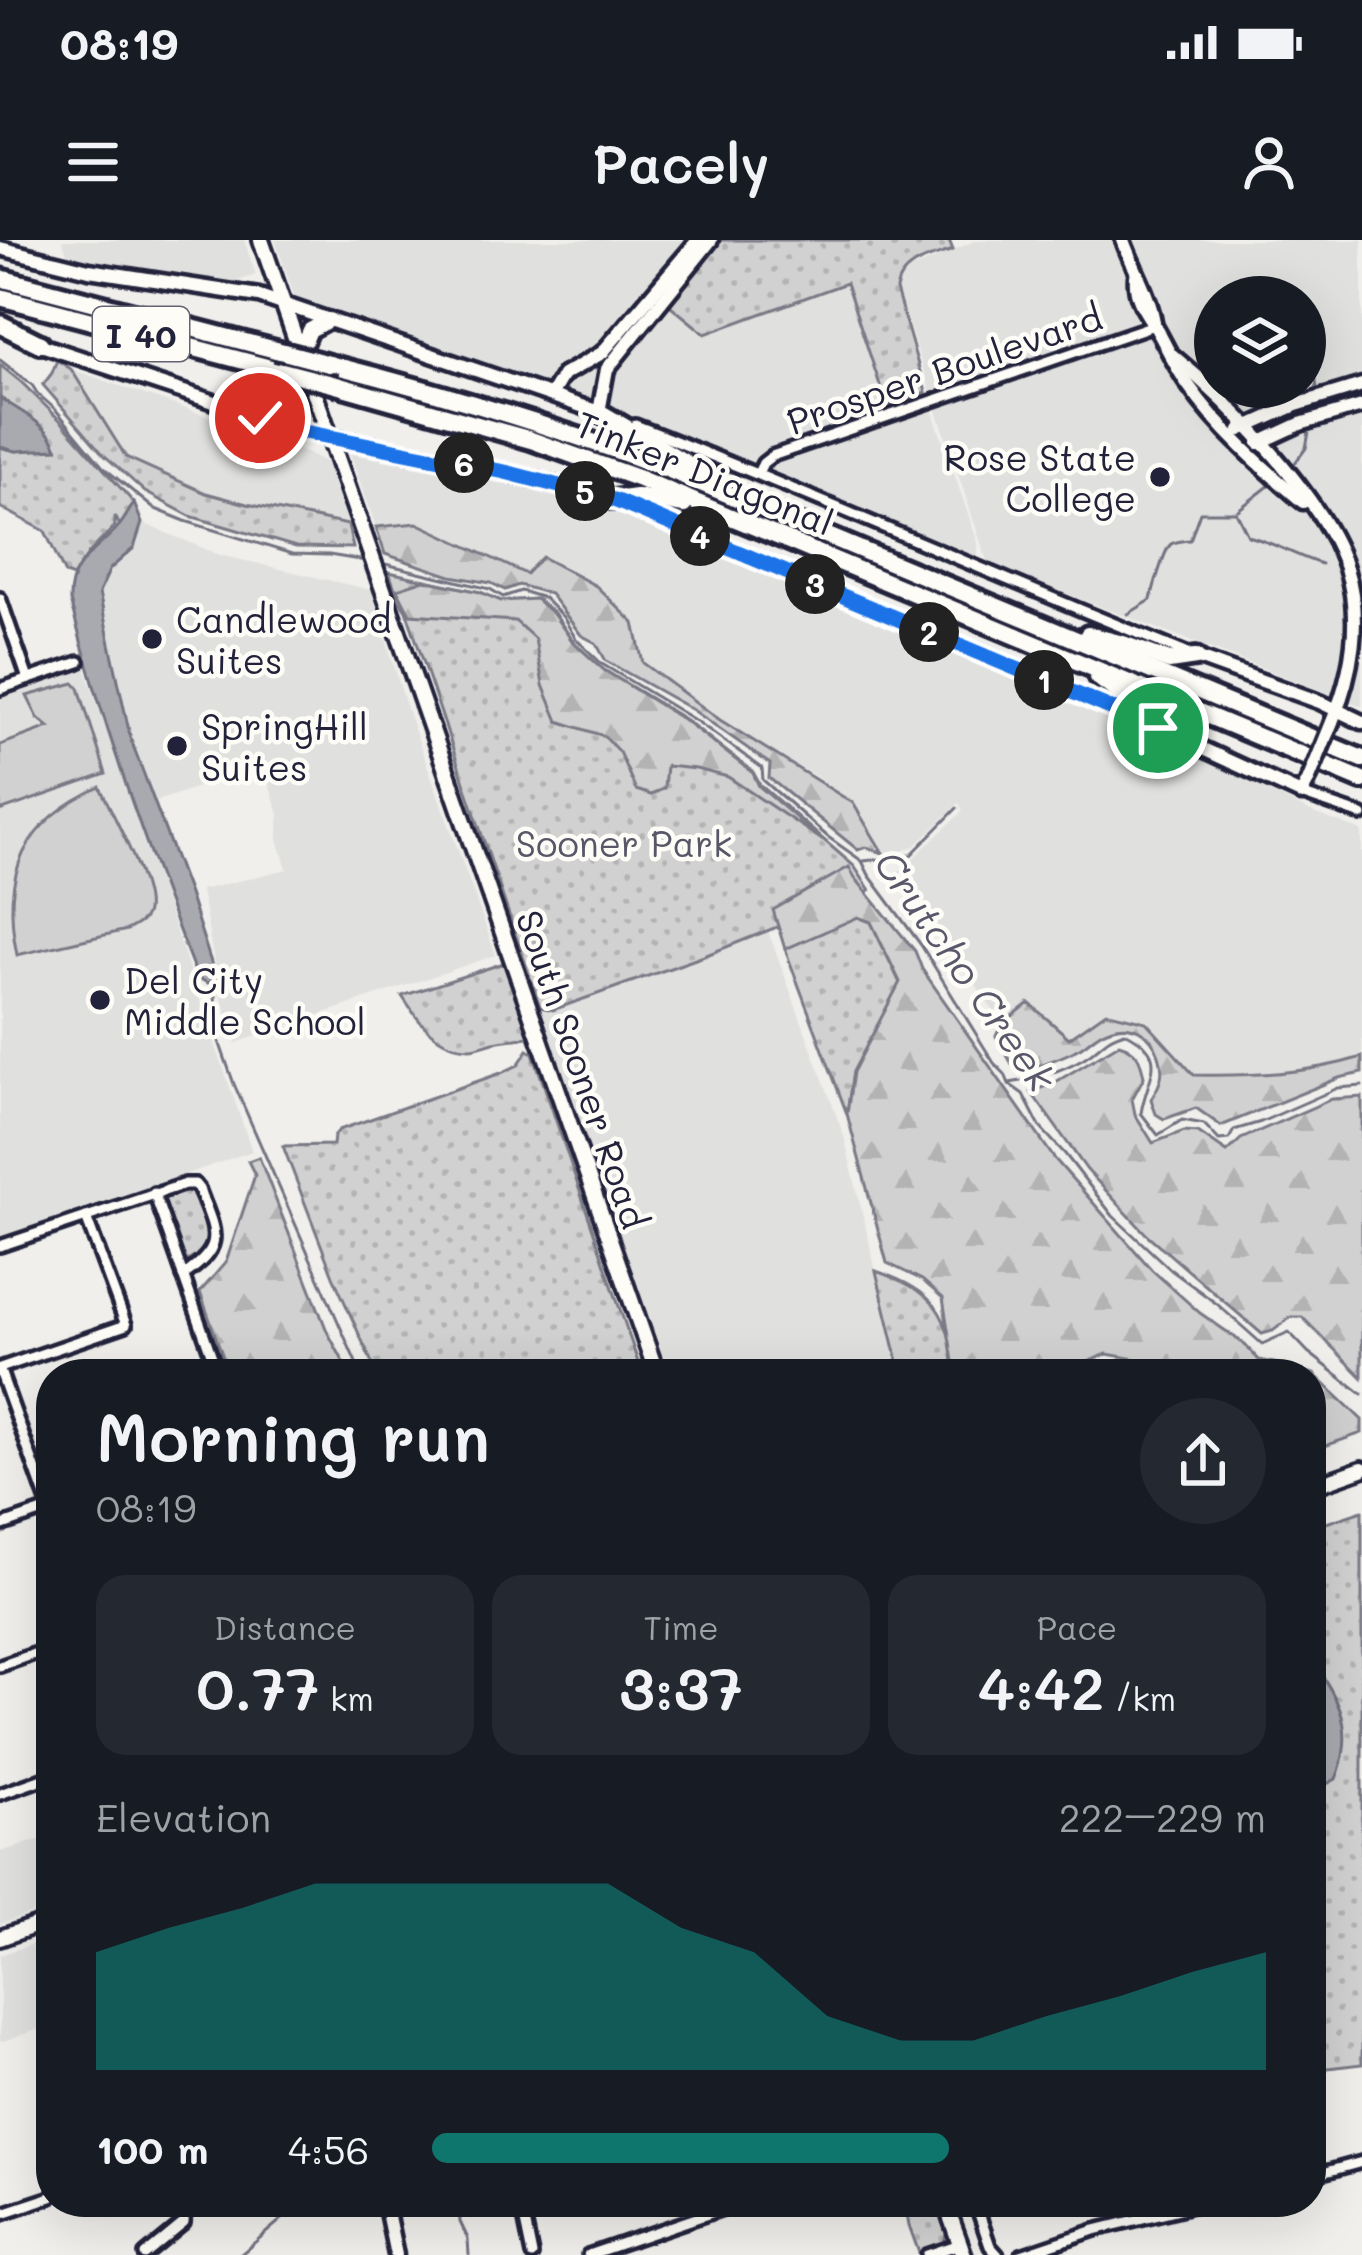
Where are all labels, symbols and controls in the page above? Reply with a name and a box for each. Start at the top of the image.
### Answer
text: 08:19 [60,13,178,71]
text: Pacely [593,127,769,198]
icon: menu [60,129,126,195]
icon: person [1236,129,1302,195]
map controls [1194,276,1326,408]
button: layers [1194,276,1326,408]
street label: Prosper Boulevard [780,292,1108,444]
road number: I 40 [93,307,189,361]
pin [209,367,311,469]
icon: check [227,385,293,451]
street label: Tinker Diagonal [569,399,841,545]
pin: 6 [434,433,494,493]
place label: Rose State College [944,433,1136,521]
text: 6 [454,441,474,484]
pin: 5 [555,461,615,521]
marker: Rose State College [1147,464,1173,490]
text: 5 [575,469,595,512]
pin: 4 [670,506,730,566]
text: 4 [690,514,710,557]
pin: 3 [785,554,845,614]
text: 3 [805,562,825,605]
place label: Candlewood Suites [176,595,392,683]
pin: 2 [899,602,959,662]
text: 2 [920,610,938,653]
marker: Candlewood Suites [139,626,165,652]
pin: 1 [1014,650,1074,710]
text: 1 [1037,658,1051,701]
pin [1107,677,1209,779]
icon: arrive [1125,695,1191,761]
place label: SpringHill Suites [201,702,368,790]
marker: SpringHill Suites [164,733,190,759]
park label: Sooner Park [516,819,732,866]
water label: Crutcho Creek [864,840,1069,1102]
street label: South Sooner Road [507,904,659,1234]
place label: Del City Middle School [124,956,366,1044]
marker: Del City Middle School [87,987,113,1013]
text: Morning run [96,1393,490,1479]
button: share [1140,1398,1266,1524]
text: 08:19 [96,1481,196,1532]
text: Distance [214,1605,356,1648]
text: Time [643,1605,719,1648]
text: Pace [1037,1605,1117,1648]
text: 0.77 [196,1648,319,1726]
text: 3:37 [619,1648,743,1726]
text: 4:42 [978,1648,1104,1726]
text: km [319,1676,374,1719]
text: /km [1104,1676,1176,1719]
text: Elevation [96,1791,271,1842]
text: 222–229 m [1059,1791,1266,1842]
text: 100 m [96,2123,208,2174]
text: 4:56 [288,2123,369,2174]

